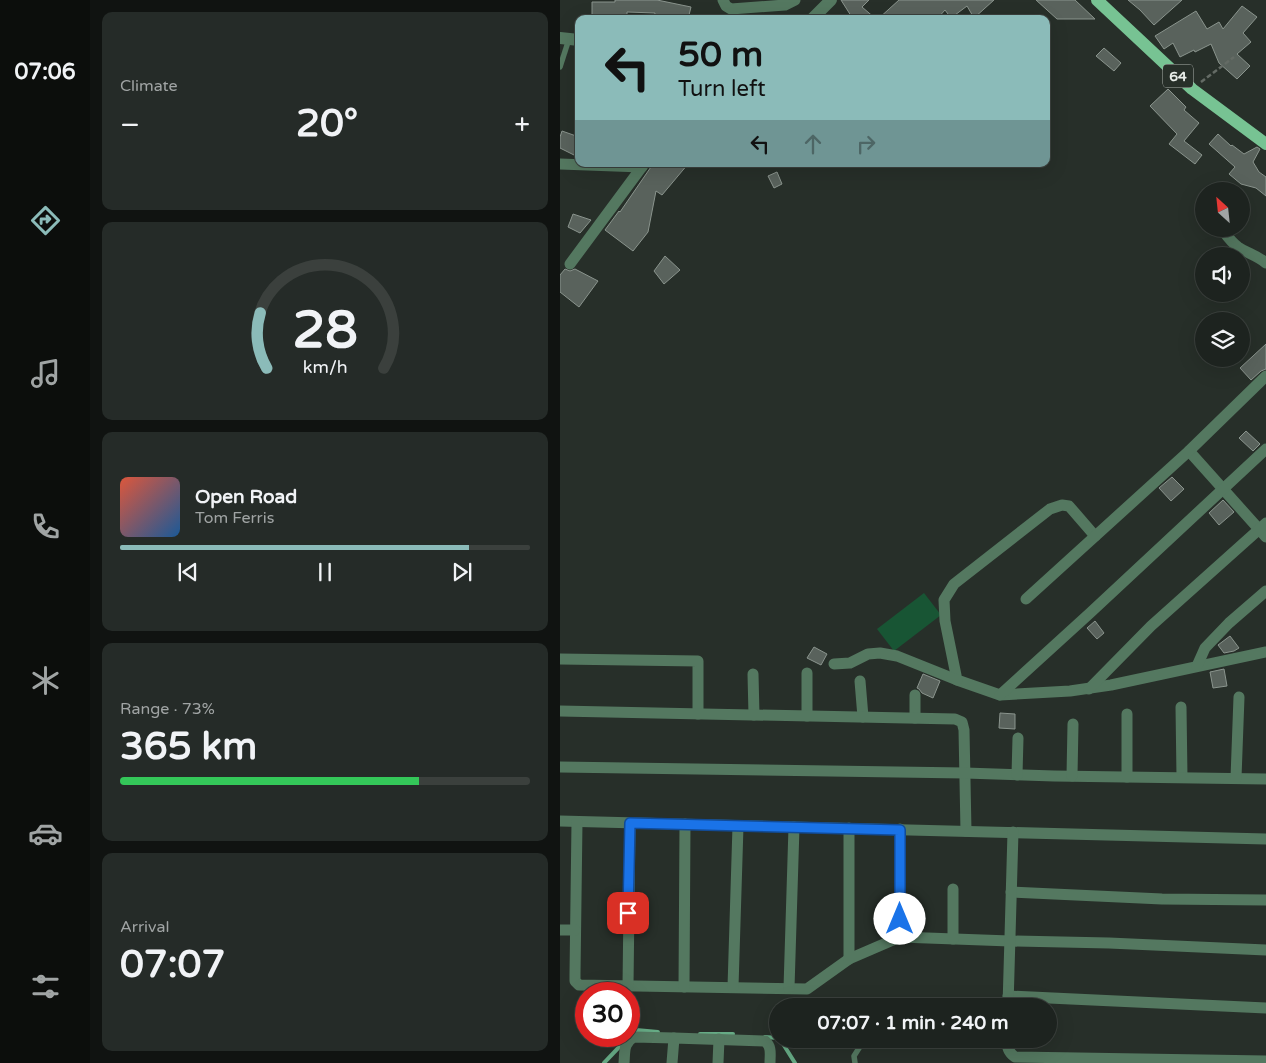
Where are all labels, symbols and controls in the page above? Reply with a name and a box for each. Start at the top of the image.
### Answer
text: 50 m [678,34,763,76]
icon: left [595,35,660,100]
text: 07:06 [15,59,75,85]
road number: 64 [1163,64,1193,88]
text: Climate [120,76,178,96]
text: Turn left [678,76,766,102]
text: 20° [296,101,358,147]
text: − [120,108,140,142]
text: + [514,108,530,142]
icon: left [746,130,774,158]
icon: ahead [799,130,827,158]
icon: right [852,130,880,158]
north arrow [1195,182,1250,238]
map controls [1195,182,1250,367]
icon: directions [28,203,63,238]
button: sound [1195,247,1250,302]
text: 28 [292,299,358,362]
button: layers [1195,312,1250,367]
icon: music [28,356,63,391]
text: km/h [303,357,347,378]
text: Open Road [195,486,297,508]
text: Tom Ferris [195,508,274,528]
icon: phone [28,509,63,544]
icon: previous [174,558,202,586]
icon: pause [311,558,339,586]
icon: next [448,558,476,586]
icon: climate [28,663,63,698]
text: Range · 73% [120,699,215,719]
text: 365 km [120,724,257,770]
icon: car [28,816,63,851]
pin [607,892,649,934]
position arrow [873,892,925,944]
icon: arrive [614,899,642,927]
text: Arrival [120,917,169,937]
text: 07:07 [120,942,225,988]
icon: filters [28,969,63,1004]
speed limit sign: 30 [575,982,640,1047]
text: 07:07 · 1 min · 240 m [817,1012,1009,1034]

